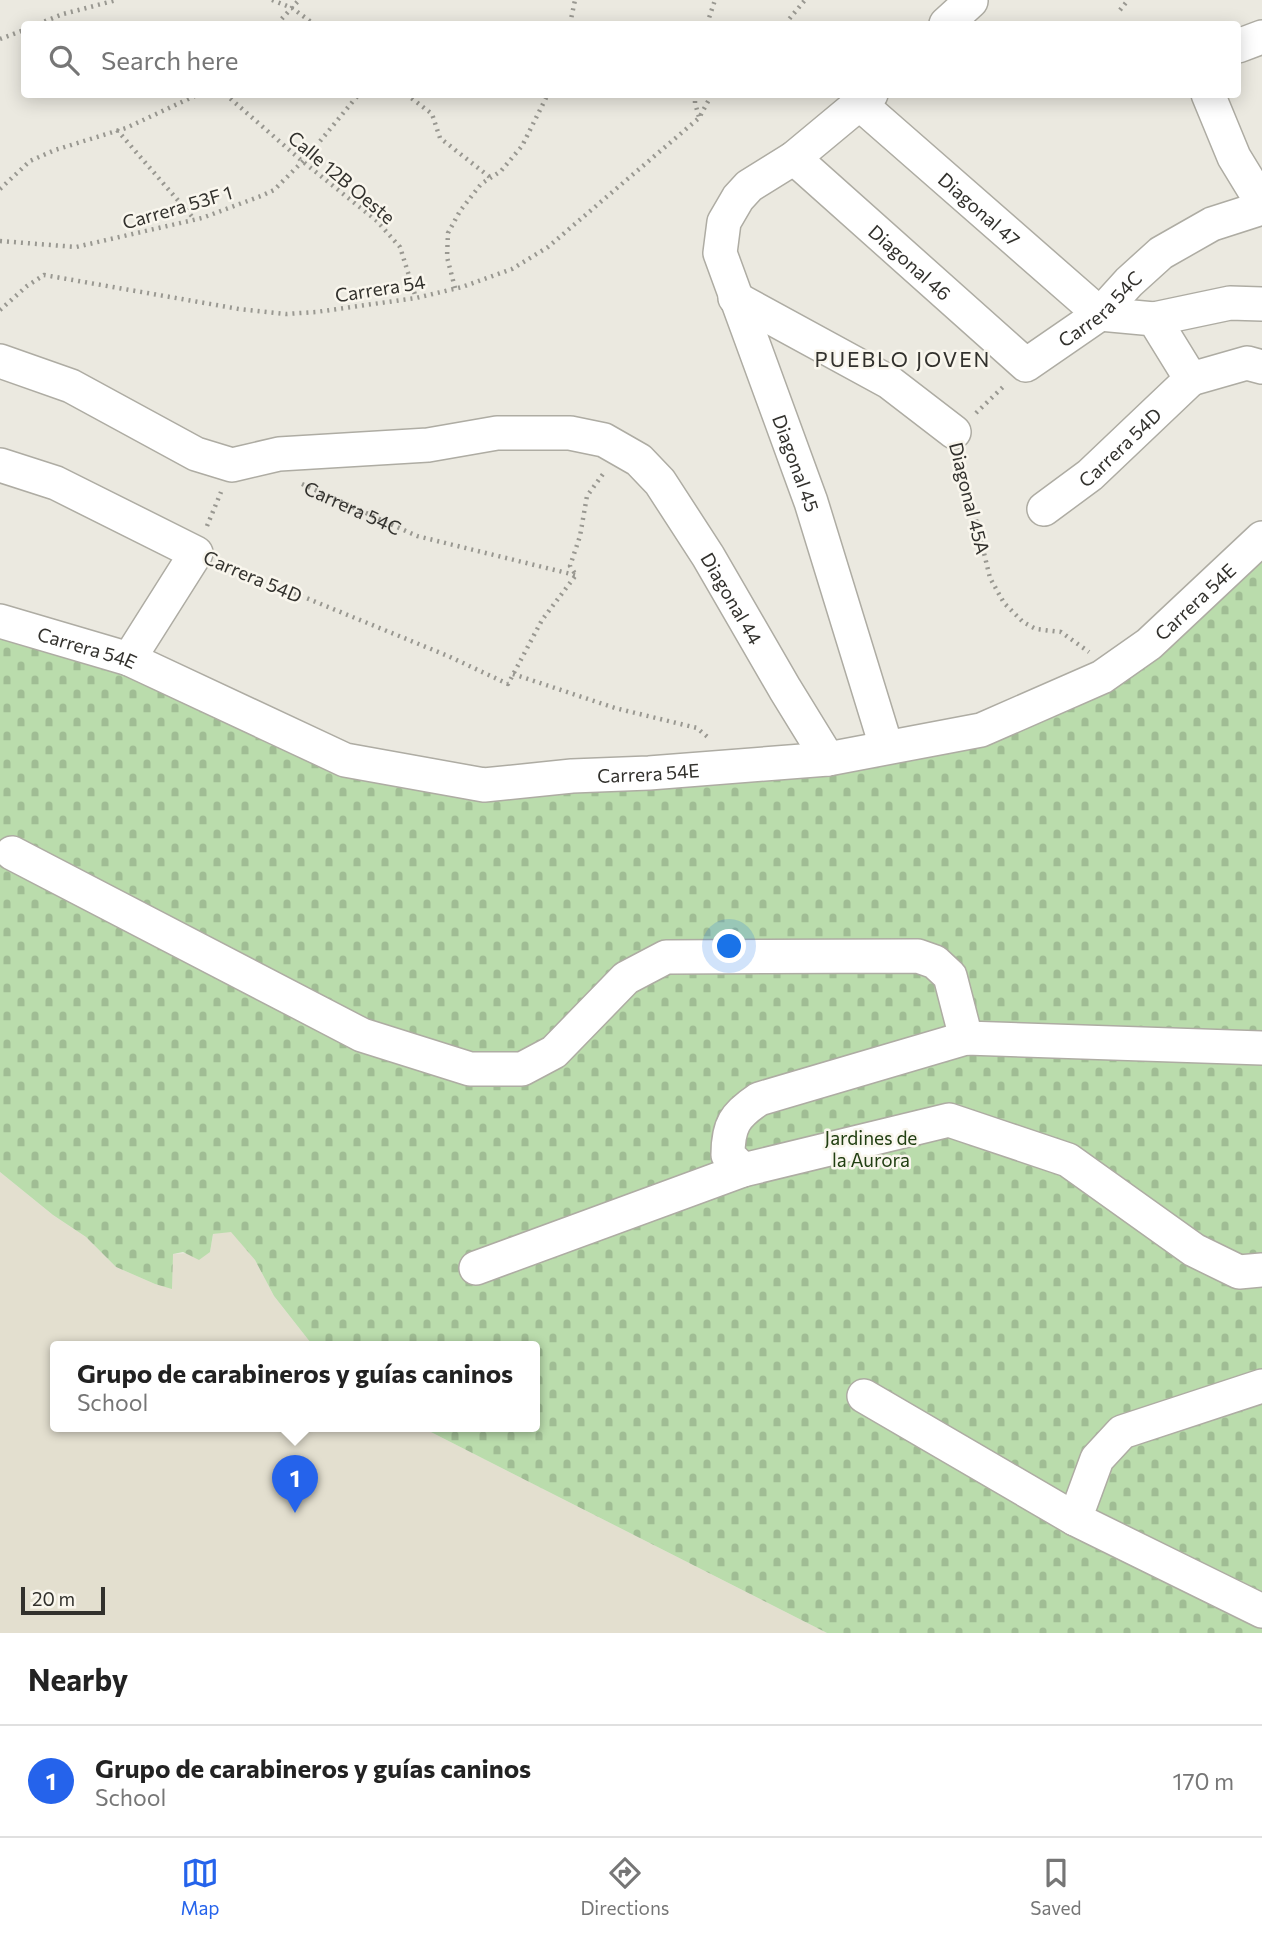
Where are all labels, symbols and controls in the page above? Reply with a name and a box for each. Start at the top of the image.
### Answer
search box [21,21,1241,98]
icon: search [45,41,83,79]
text: Search here [101,44,239,75]
street label: Calle 12B Oeste [284,126,400,228]
street label: Diagonal 47 [934,167,1025,251]
street label: Carrera 53F 1 [119,180,235,234]
street label: Diagonal 46 [864,219,956,305]
street label: Carrera 54C [1053,265,1146,351]
street label: Carrera 54 [333,270,427,306]
district label: PUEBLO JOVEN [815,346,991,371]
street label: Carrera 54D [1074,402,1166,491]
street label: Diagonal 45 [768,411,825,514]
street label: Diagonal 45A [945,440,995,556]
street label: Carrera 54C [301,475,405,539]
street label: Carrera 54D [200,545,306,607]
street label: Diagonal 44 [697,548,768,648]
street label: Carrera 54E [1149,558,1240,645]
street label: Carrera 54E [35,621,141,673]
street label: Carrera 54E [597,758,700,787]
your location [712,929,746,963]
park label: Jardines de la Aurora [825,1126,917,1171]
popup [50,1341,540,1432]
text: Grupo de carabineros y guías caninos [77,1357,513,1388]
text: School [77,1388,148,1416]
pin: 1 [272,1455,318,1513]
scale bar [21,1584,105,1616]
text: 20 m [32,1587,75,1610]
text: Nearby [28,1660,128,1697]
text: Grupo de carabineros y guías caninos [95,1752,531,1783]
text: 1 [46,1767,56,1795]
text: 170 m [1173,1767,1234,1795]
text: School [95,1783,166,1811]
tab: Map [180,1854,220,1919]
tab: Directions [580,1854,670,1919]
tab: Saved [1030,1854,1082,1919]

